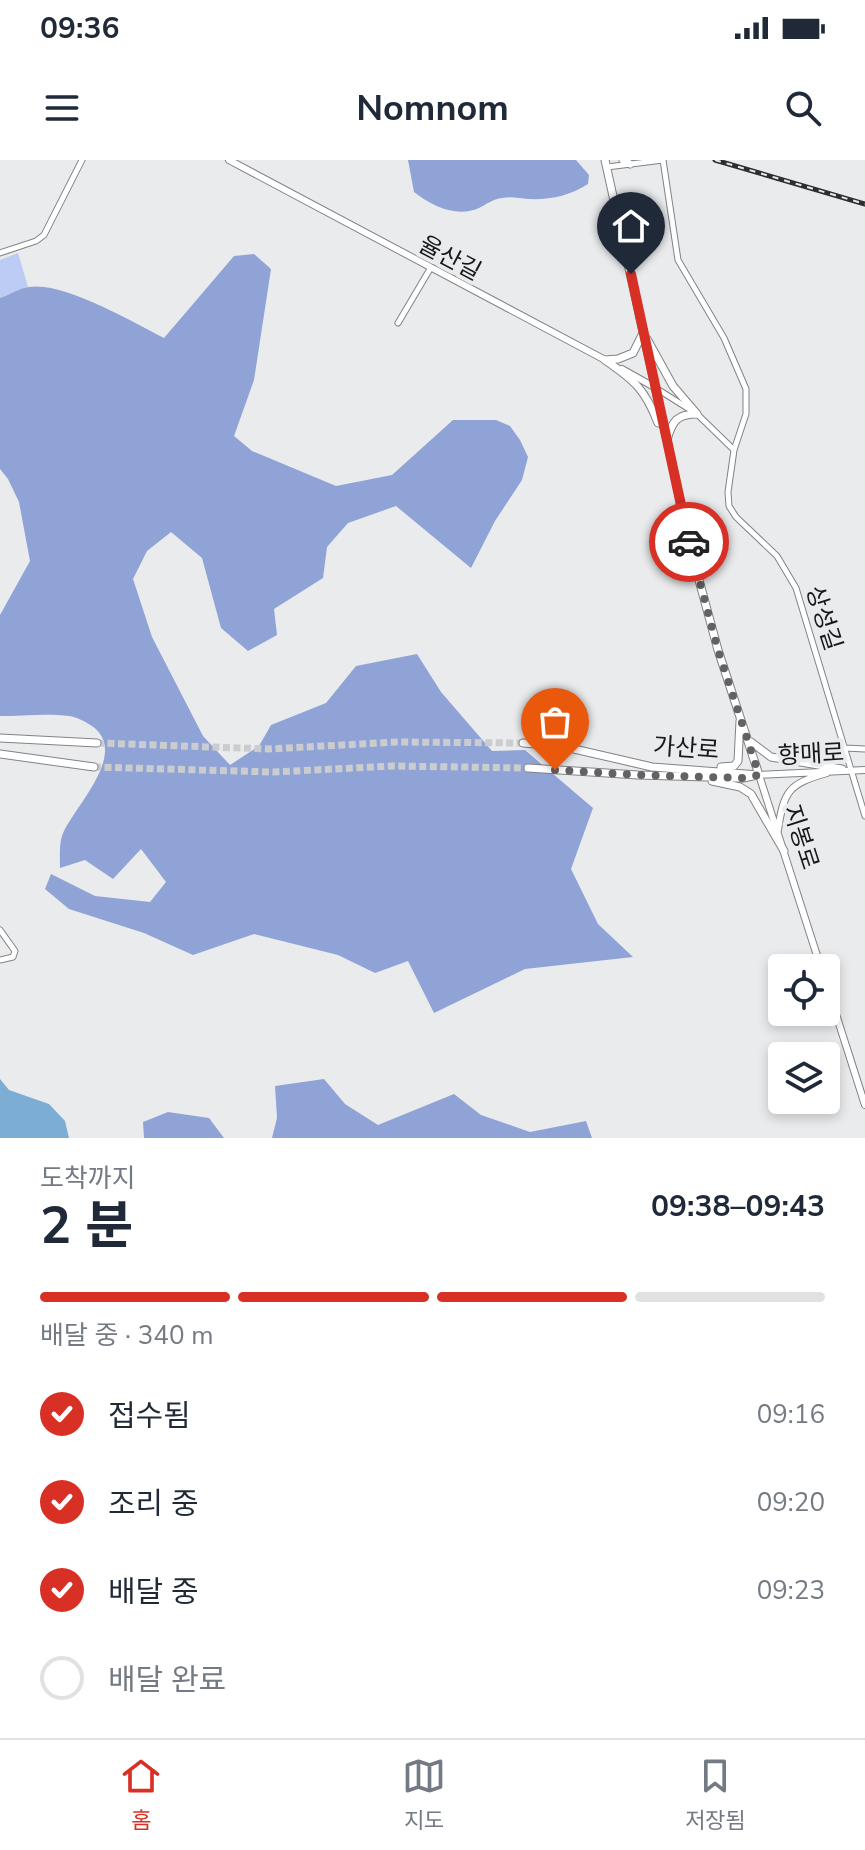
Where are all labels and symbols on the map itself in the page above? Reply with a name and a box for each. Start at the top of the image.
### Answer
pin [597,192,665,274]
street label: 율산길 [413,228,487,288]
courier [649,502,729,582]
street label: 상성길 [799,582,849,654]
pin [521,688,589,770]
street label: 가산로 [652,730,720,766]
street label: 향매로 [777,736,845,772]
street label: 지봉로 [776,801,826,873]

